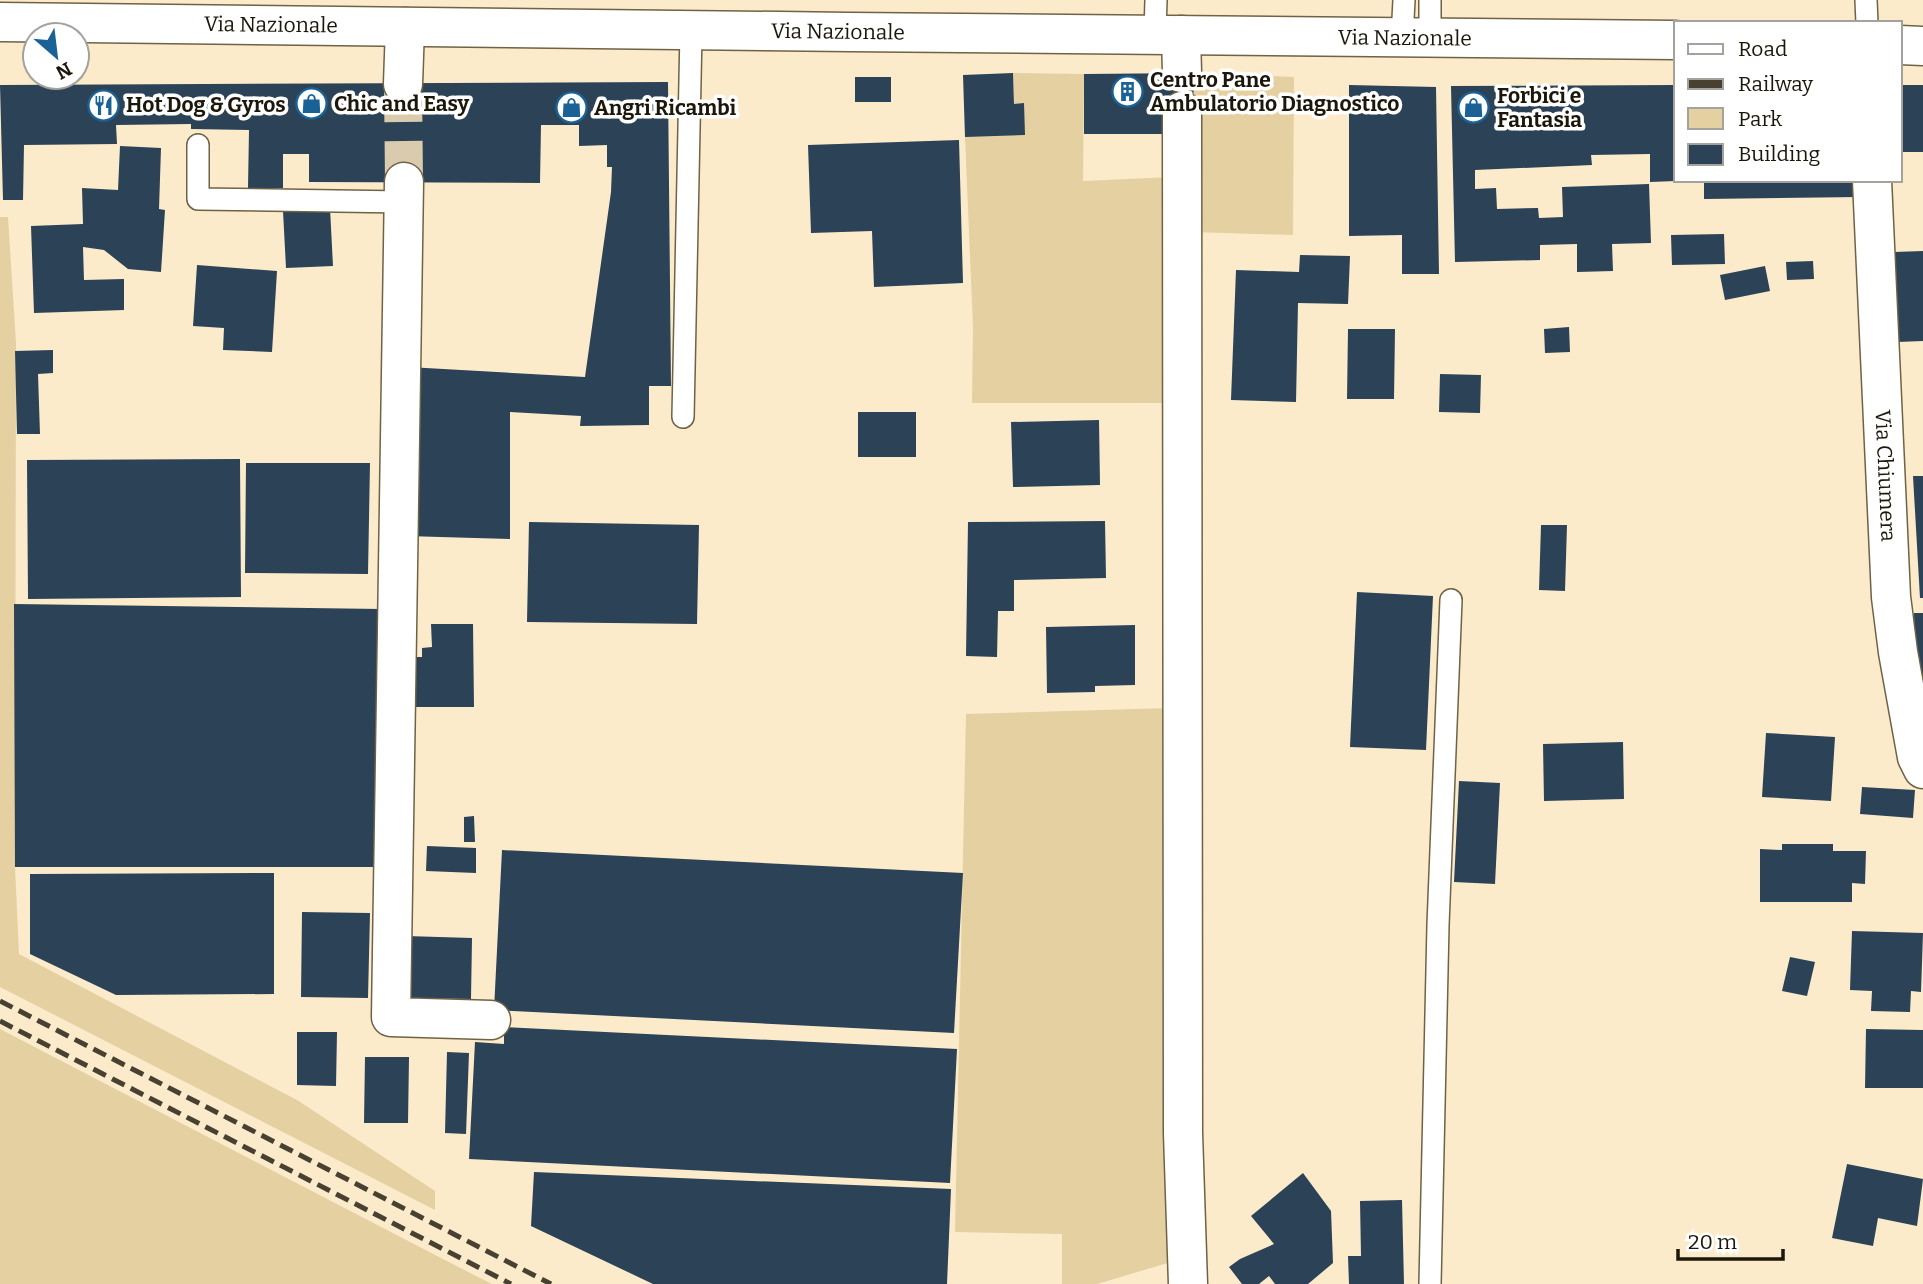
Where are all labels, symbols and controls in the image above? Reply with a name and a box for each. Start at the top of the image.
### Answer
street label: Via Nazionale [204,11,338,39]
street label: Via Nazionale [771,18,905,46]
north arrow [21,21,91,91]
legend [1674,21,1902,182]
street label: Via Nazionale [1338,24,1472,52]
text: Road [1738,36,1787,62]
text: N [52,57,76,84]
place label: Centro Pane Ambulatorio Diagnostico [1150,67,1399,117]
text: Railway [1738,71,1814,97]
building icon: Centro Pane Ambulatorio Diagnostico [1110,75,1144,109]
place label: Forbici e Fantasia [1497,83,1582,133]
shop icon: Chic and Easy [294,87,328,121]
restaurant icon: Hot Dog & Gyros [86,88,120,122]
place label: Chic and Easy [334,91,469,117]
shop icon: Angri Ricambi [554,91,588,125]
shop icon: Forbici e Fantasia [1457,91,1491,125]
place label: Hot Dog & Gyros [126,92,286,118]
place label: Angri Ricambi [594,95,737,121]
text: Park [1738,106,1782,132]
text: Building [1738,141,1821,167]
street label: Via Chiumera [1869,409,1901,543]
scale bar [1678,1218,1783,1262]
text: 20 m [1688,1229,1737,1255]

